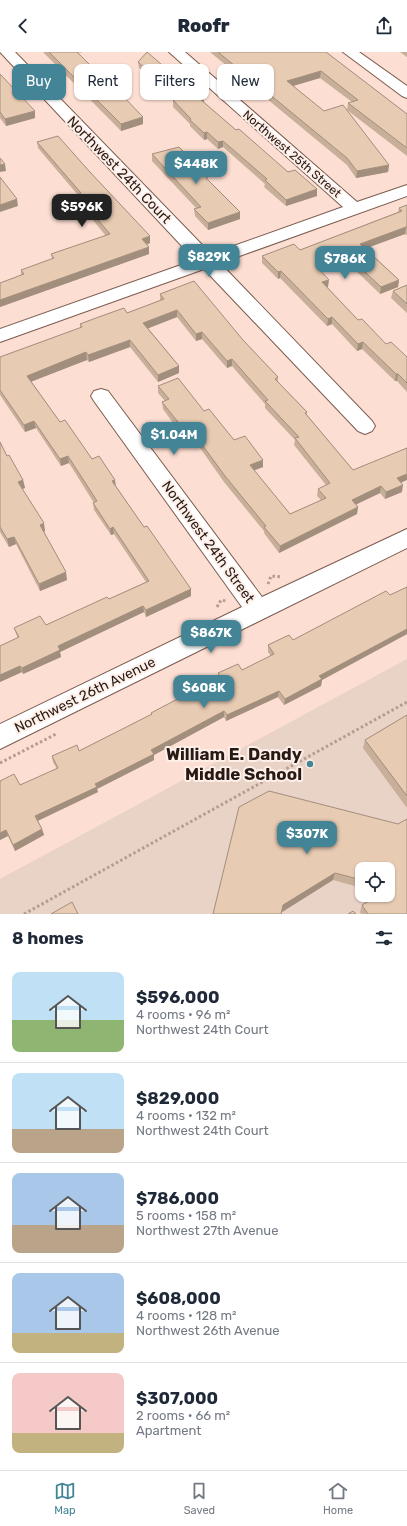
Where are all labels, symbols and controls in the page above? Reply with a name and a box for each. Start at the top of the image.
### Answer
icon: back [12,15,34,37]
text: Roofr [177,15,230,37]
icon: share [373,15,395,37]
chip: Buy [12,64,66,100]
chip: Rent [74,64,132,100]
chip: Filters [140,64,209,100]
chip: New [217,64,274,100]
street label: Northwest 25th Street [240,108,344,201]
street label: Northwest 24th Court [63,113,175,228]
pin: $448K [168,151,224,185]
text: $448K [174,156,218,171]
pin: $596K [54,194,110,228]
text: $596K [61,199,103,214]
pin: $829K [181,244,237,278]
pin: $786K [317,246,373,280]
text: $829K [188,249,230,264]
text: $786K [324,251,366,266]
pin: $1.04M [141,422,207,456]
text: $1.04M [150,427,198,442]
street label: Northwest 24th Street [158,478,258,607]
pin: $867K [183,620,239,654]
text: $867K [190,625,232,640]
street label: Northwest 26th Avenue [12,653,158,737]
pin: $608K [176,675,232,709]
text: $608K [182,680,226,695]
place label: William E. Dandy Middle School [166,744,302,784]
marker: William E. Dandy Middle School [305,759,315,769]
pin: $307K [279,821,335,855]
text: $307K [286,826,328,841]
map controls [355,862,395,902]
button: locate [355,862,395,902]
icon: filters [373,927,395,949]
text: 8 homes [12,928,84,948]
text: $596,000 [136,987,220,1007]
icon: home [44,988,92,1036]
text: 4 rooms · 96 m² [136,1007,230,1022]
text: Northwest 24th Court [136,1022,269,1037]
text: $829,000 [136,1088,219,1108]
icon: home [44,1089,92,1137]
text: 4 rooms · 132 m² [136,1108,236,1123]
text: Northwest 24th Court [136,1123,269,1138]
text: $786,000 [136,1188,219,1208]
icon: home [44,1189,92,1237]
text: 5 rooms · 158 m² [136,1208,236,1223]
text: Northwest 27th Avenue [136,1223,278,1238]
text: $608,000 [136,1288,221,1308]
icon: home [44,1289,92,1337]
text: 4 rooms · 128 m² [136,1308,236,1323]
text: Northwest 26th Avenue [136,1323,280,1338]
text: $307,000 [136,1388,218,1408]
icon: home [44,1389,92,1437]
text: 2 rooms · 66 m² [136,1408,230,1423]
text: Apartment [136,1423,201,1438]
tab: Map [54,1480,76,1517]
tab: Saved [184,1480,215,1517]
tab: Home [323,1480,353,1517]

